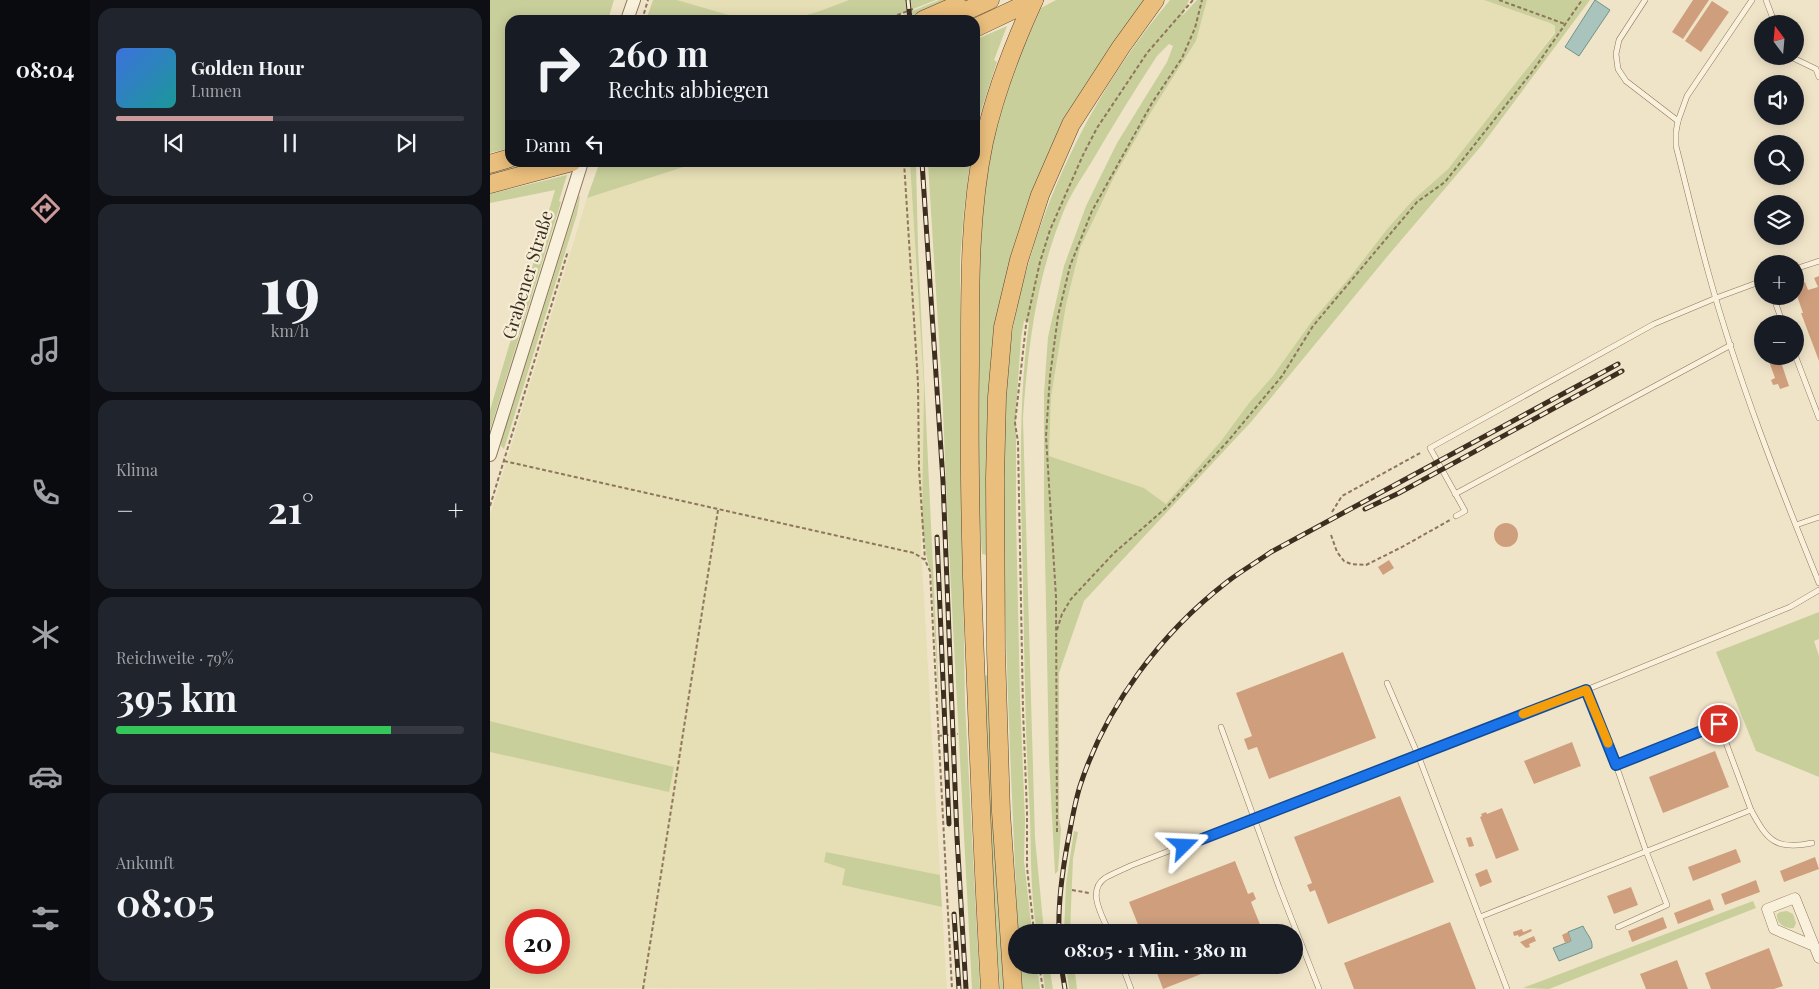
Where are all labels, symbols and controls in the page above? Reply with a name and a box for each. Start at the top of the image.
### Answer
north arrow [1754,15,1804,65]
map controls [1754,15,1804,365]
text: 260 m [608,29,708,76]
icon: right [525,35,590,100]
text: 08:04 [16,54,74,84]
text: Golden Hour [191,54,304,80]
text: Rechts abbiegen [608,74,769,104]
button: sound [1754,75,1804,125]
text: Lumen [191,80,242,101]
icon: previous [160,129,188,157]
icon: pause [276,129,304,157]
icon: next [392,129,420,157]
icon: left [581,130,609,158]
text: Dann [525,131,571,157]
button: search [1754,135,1804,185]
icon: directions [28,191,63,226]
button: layers [1754,195,1804,245]
street label: Grabener Straße [496,207,558,342]
text: 19 [260,244,320,330]
button: + [1754,255,1804,305]
button: − [1754,315,1804,365]
text: km/h [271,320,309,341]
icon: music [28,333,63,368]
text: Klima [116,459,158,480]
icon: phone [28,475,63,510]
text: 21° [268,483,314,534]
text: − [116,491,134,528]
text: + [448,491,464,528]
icon: climate [28,617,63,652]
text: Reichweite · 79% [116,647,234,668]
text: 395 km [116,671,237,722]
pin [1698,703,1740,745]
icon: arrive [1705,710,1733,738]
icon: car [28,759,63,794]
position arrow [1157,819,1209,871]
text: Ankunft [116,852,174,873]
text: 08:05 [116,876,215,927]
icon: filters [28,901,63,936]
speed limit sign: 20 [505,909,570,974]
text: 08:05 · 1 Min. · 380 m [1064,936,1247,962]

